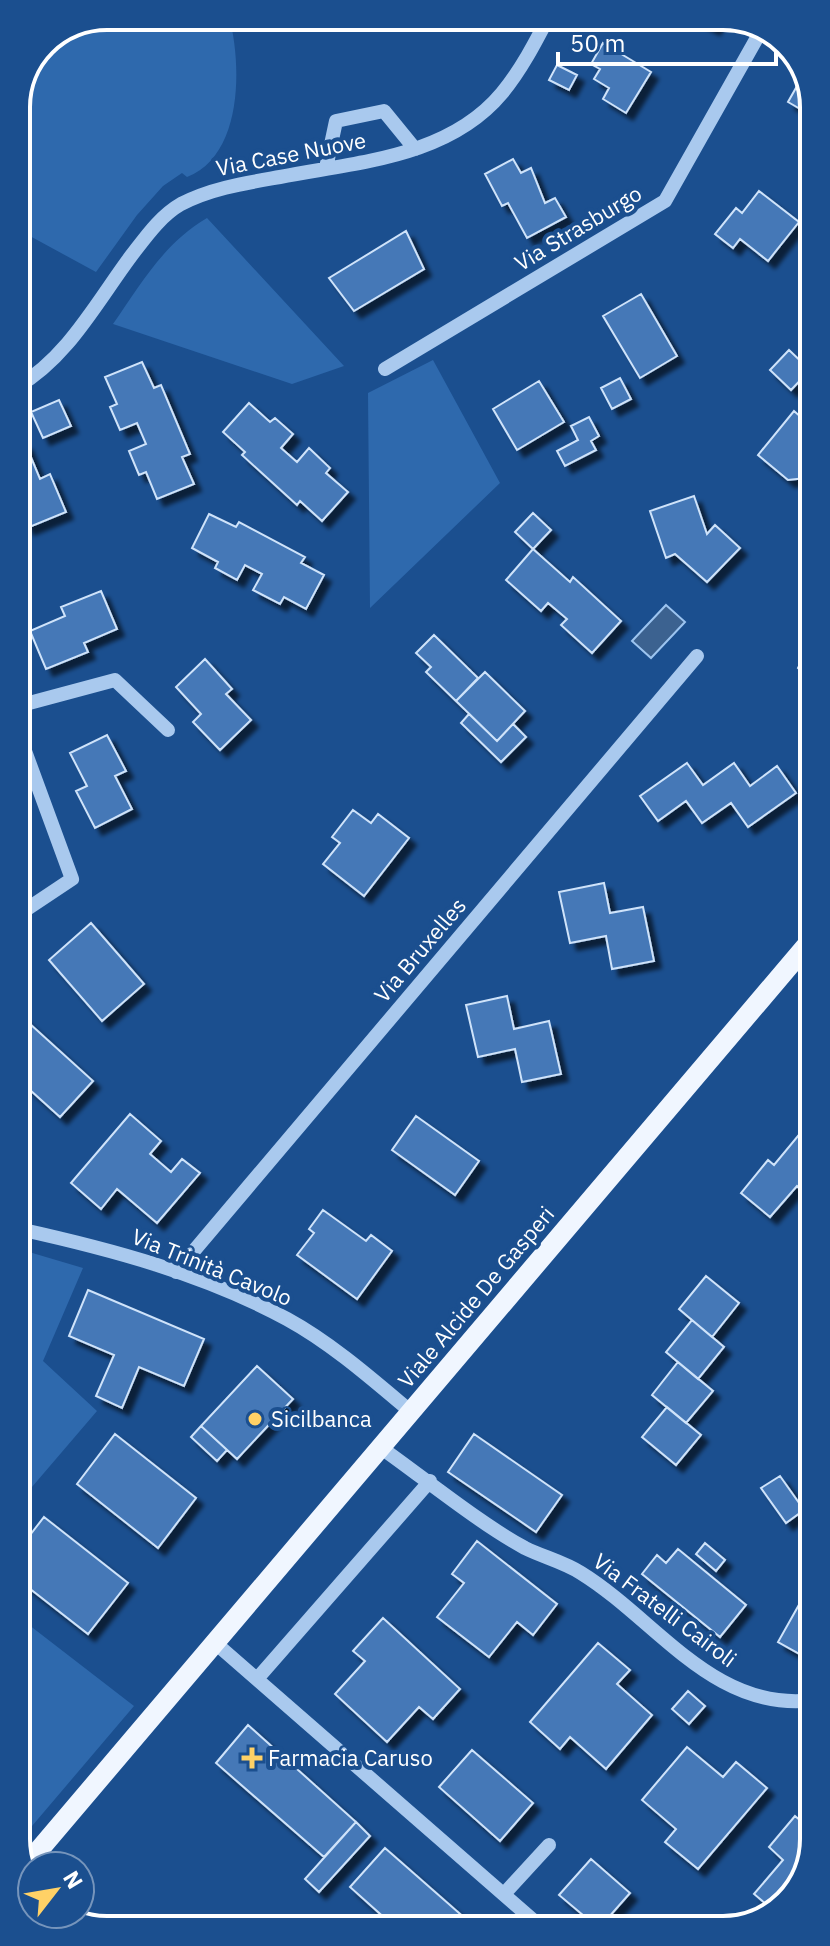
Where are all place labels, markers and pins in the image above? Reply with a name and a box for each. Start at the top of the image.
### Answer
place label: Sicilbanca [271,1404,372,1433]
marker: Sicilbanca [246,1410,264,1428]
place label: Farmacia Caruso [268,1743,433,1772]
marker: Farmacia Caruso [243,1749,261,1767]

